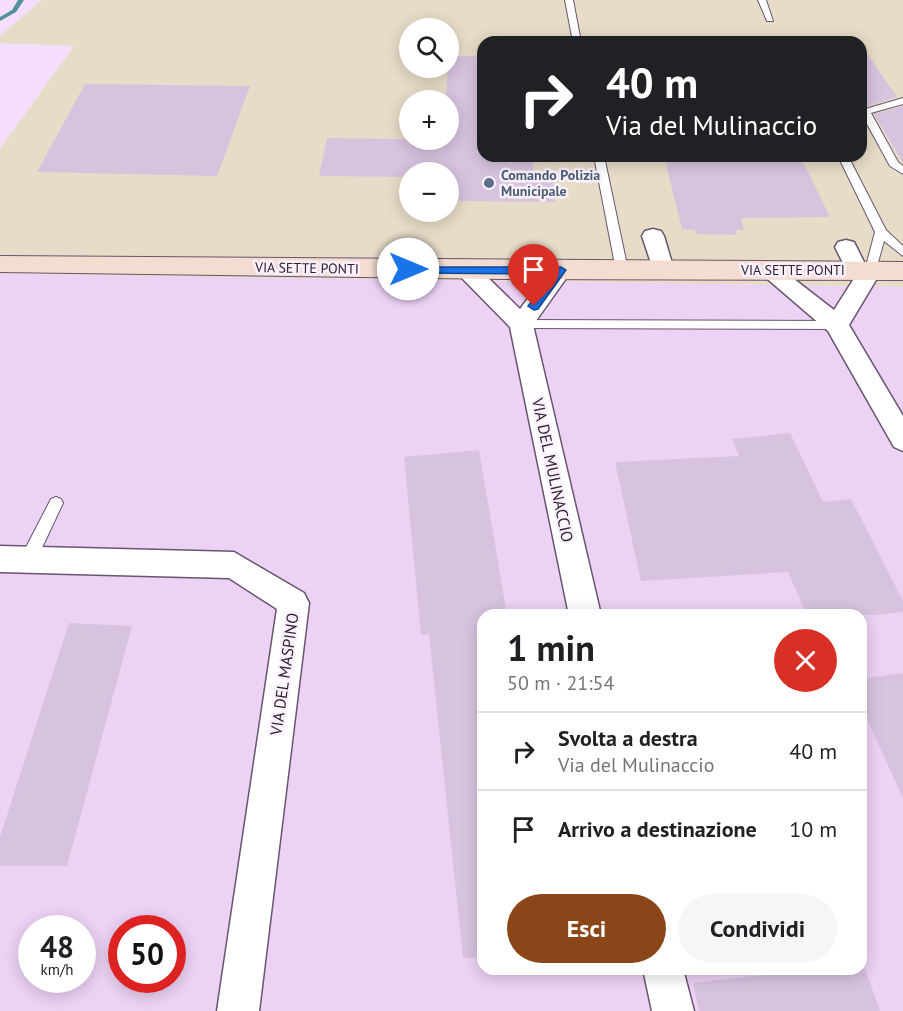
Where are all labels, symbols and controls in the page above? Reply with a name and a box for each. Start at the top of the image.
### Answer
map controls [399,18,459,222]
button: search [399,18,459,78]
text: 40 m [606,55,698,110]
icon: right [507,60,585,138]
button: + [399,90,459,150]
text: Via del Mulinaccio [606,108,817,142]
button: − [399,162,459,222]
place label: Comando Polizia Municipale [501,166,600,200]
marker: Comando Polizia Municipale [482,176,496,190]
position arrow [376,237,440,301]
pin [508,244,559,306]
icon: arrive [517,253,550,286]
street label: VIA SETTE PONTI [254,258,359,278]
street label: VIA SETTE PONTI [740,261,845,279]
street label: VIA DEL MULINACCIO [528,395,578,544]
street label: VIA DEL MASPINO [265,611,303,738]
text: 1 min [507,624,595,671]
button: close [774,629,837,692]
text: 50 m · 21:54 [507,670,614,696]
text: Svolta a destra [558,724,698,752]
icon: right [507,735,540,768]
text: 40 m [789,737,837,765]
text: Via del Mulinaccio [558,752,714,778]
icon: arrive [507,813,540,846]
text: Arrivo a destinazione [558,815,757,843]
text: 10 m [789,815,837,843]
button: Esci [507,894,666,963]
button: Condividi [678,894,837,963]
speed limit sign: 50 [108,915,186,993]
text: 48 [40,927,74,966]
text: km/h [41,960,73,979]

